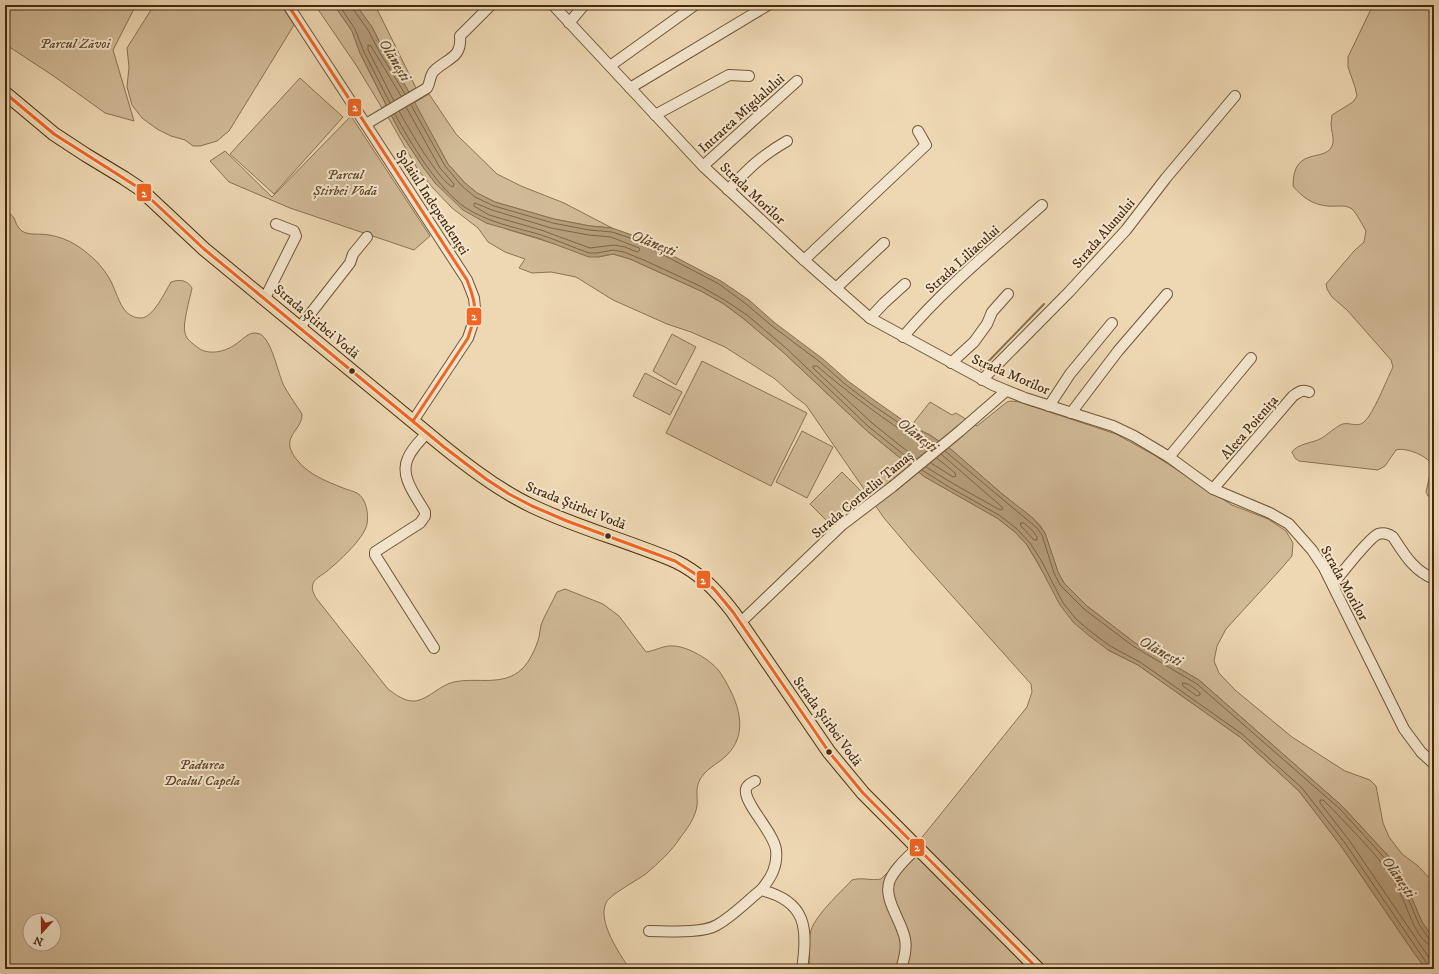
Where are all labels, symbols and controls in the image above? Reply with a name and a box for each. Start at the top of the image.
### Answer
park label: Parcul Zăvoi [40,35,111,53]
water label: Olănești [374,35,415,86]
street label: Intrarea Migdalului [695,70,789,157]
line badge: 2 [347,98,362,117]
text: 2 [352,101,358,115]
street label: Splaiul Independenței [391,147,473,259]
street label: Strada Morilor [716,159,789,229]
park label: Parcul Știrbei Vodă [312,166,378,200]
line badge: 2 [136,183,152,202]
text: 2 [141,187,147,201]
street label: Strada Alunului [1068,195,1139,272]
street label: Strada Liliacului [922,221,1004,298]
water label: Olănești [629,226,680,261]
street label: Strada Știrbei Vodă [270,281,363,363]
line badge: 2 [466,307,482,326]
text: 2 [471,310,477,324]
street label: Strada Morilor [969,350,1053,400]
unlabelled marker [347,366,357,376]
street label: Aleea Poienița [1217,392,1283,463]
water label: Olănești [894,414,943,458]
street label: Strada Corneliu Tamaș [808,447,917,543]
street label: Strada Știrbei Vodă [523,478,628,534]
unlabelled marker [603,531,613,541]
street label: Strada Morilor [1316,543,1373,625]
line badge: 2 [696,570,711,589]
text: 2 [700,574,706,588]
water label: Olănești [1136,632,1187,672]
street label: Strada Știrbei Vodă [789,673,866,770]
unlabelled marker [824,747,834,757]
park label: Pădurea Dealul Capela [164,756,240,790]
line badge: 2 [909,838,925,857]
text: 2 [914,841,920,855]
water label: Olănești [1377,853,1420,903]
north arrow [22,912,62,952]
text: N [32,932,45,949]

